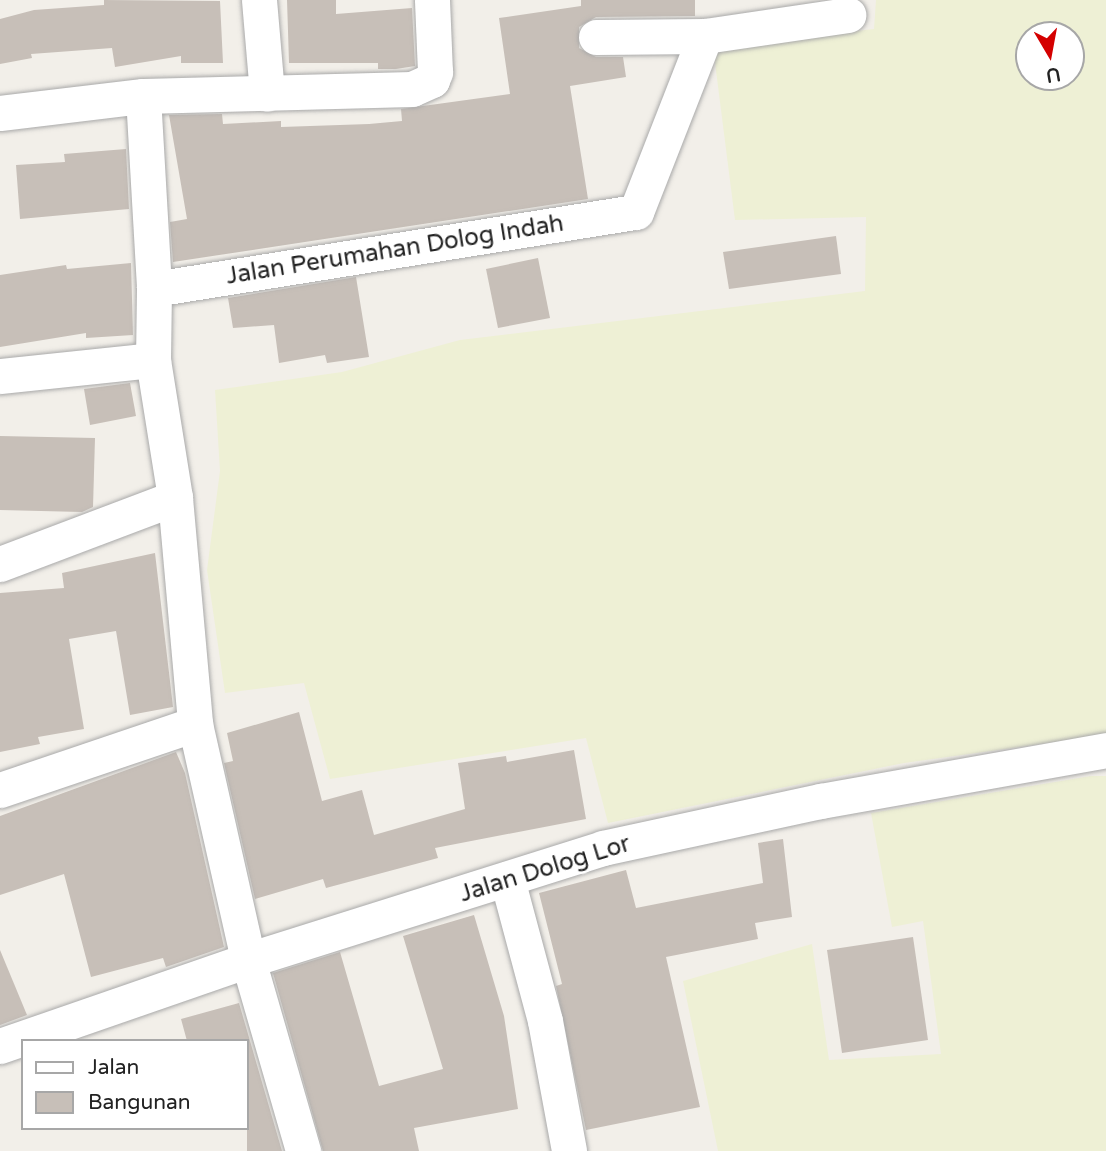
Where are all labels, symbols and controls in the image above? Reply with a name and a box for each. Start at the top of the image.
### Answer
north arrow [1015,21,1085,91]
text: U [1044,63,1062,87]
street label: Jalan Perumahan Dolog Indah [224,209,566,291]
street label: Jalan Dolog Lor [456,829,634,909]
legend [21,1039,248,1130]
text: Jalan [88,1055,139,1080]
text: Bangunan [88,1090,191,1115]

